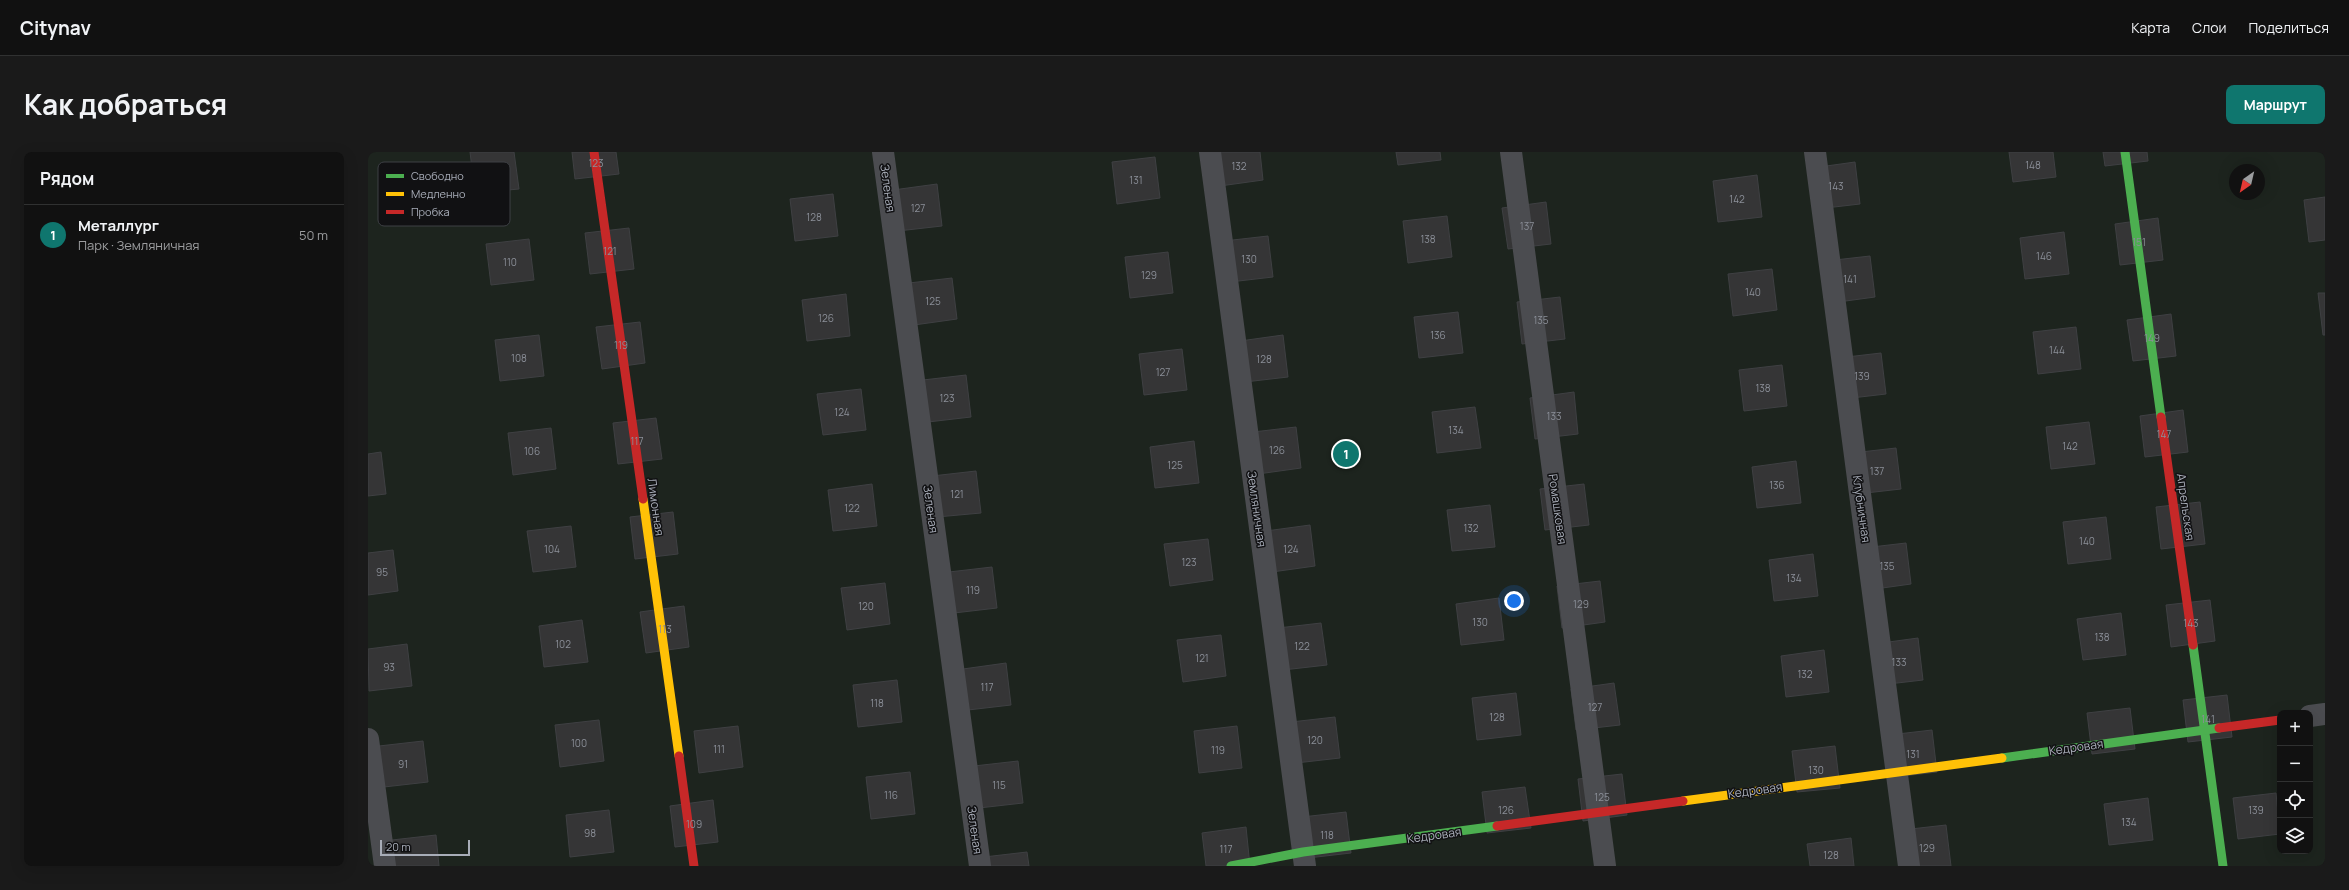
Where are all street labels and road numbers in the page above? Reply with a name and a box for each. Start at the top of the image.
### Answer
street label: Зеленая [876,163,900,213]
street label: Земляничная [1243,470,1271,548]
street label: Апрельская [2173,472,2199,542]
street label: Ромашковая [1545,473,1571,545]
street label: Клубничная [1849,474,1875,544]
street label: Лимонная [644,477,668,537]
street label: Зеленая [919,484,943,534]
street label: Кедровая [2048,735,2104,759]
street label: Кедровая [1727,778,1783,802]
street label: Зеленая [963,805,987,855]
street label: Кедровая [1406,823,1462,847]

